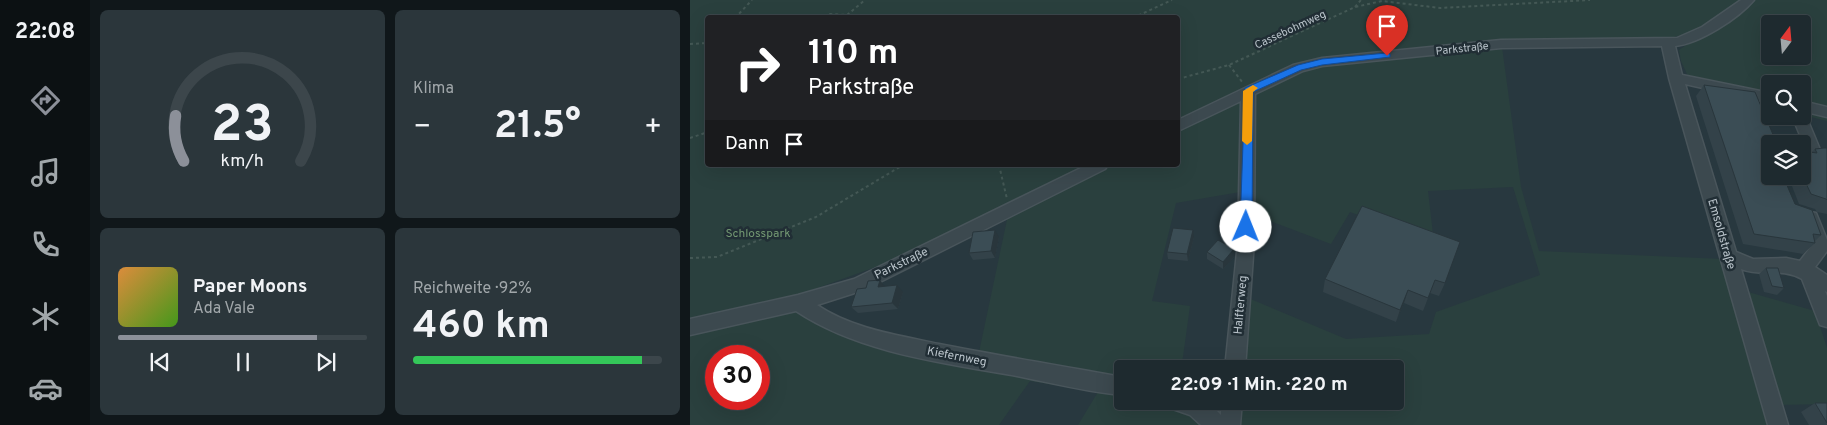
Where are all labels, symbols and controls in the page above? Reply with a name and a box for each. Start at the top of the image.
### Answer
pin [1366,5,1408,56]
street label: Cassebohmweg [1253,7,1328,53]
icon: arrive [1373,12,1401,40]
north arrow [1761,15,1811,65]
map controls [1761,15,1811,185]
text: 22:08 [15,19,75,46]
text: 110 m [808,32,898,76]
icon: right [725,35,790,100]
street label: Parkstraße [1435,39,1489,59]
text: Parkstraße [808,75,914,102]
button: search [1761,75,1811,125]
text: Klima [413,79,454,99]
icon: directions [28,83,63,118]
text: 23 [211,94,274,160]
text: 21.5° [494,103,581,152]
text: − [413,110,431,146]
text: + [644,110,662,146]
icon: arrive [780,130,808,158]
text: Dann [725,132,770,156]
button: layers [1761,135,1811,185]
text: km/h [221,150,264,173]
icon: music [28,155,63,190]
street label: Emsoldstraße [1703,197,1739,271]
position arrow [1219,200,1271,252]
park label: Schlosspark [725,226,791,242]
icon: phone [28,227,63,262]
street label: Parkstraße [872,244,931,284]
text: Paper Moons [193,275,307,299]
street label: Halfterweg [1230,275,1252,335]
text: Reichweite · 92% [413,279,532,299]
icon: climate [28,299,63,334]
text: Ada Vale [193,299,255,319]
text: 460 km [413,303,550,352]
street label: Kiefernweg [926,343,988,371]
speed limit sign: 30 [705,345,770,410]
icon: previous [146,348,174,376]
icon: pause [229,348,257,376]
icon: next [312,348,340,376]
icon: car [28,371,63,406]
text: 22:09 · 1 Min. · 220 m [1170,373,1348,397]

